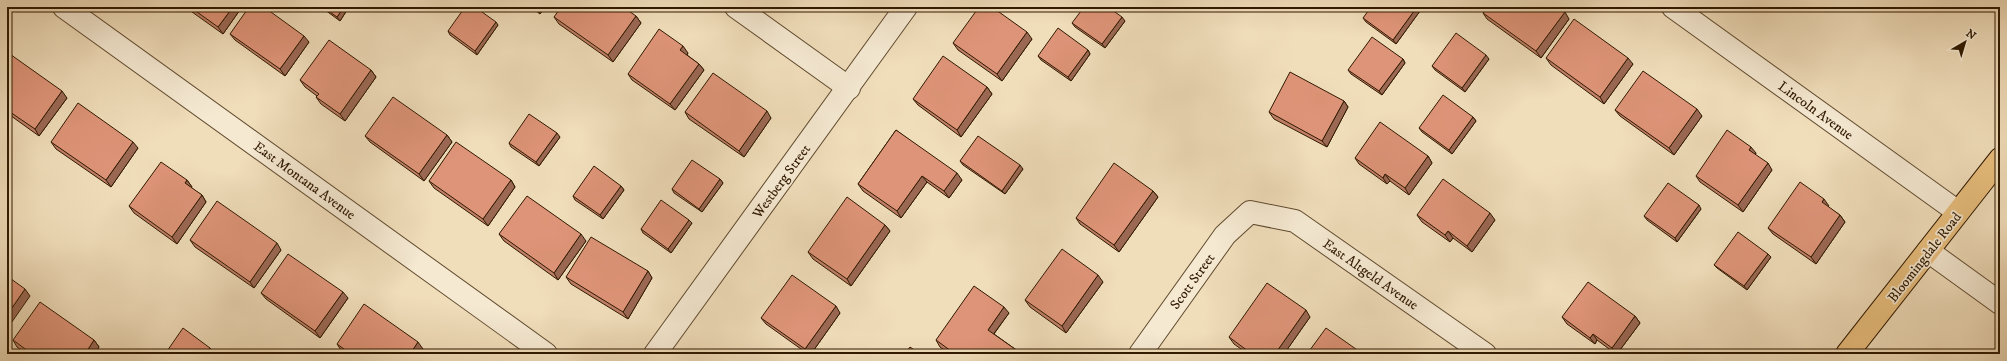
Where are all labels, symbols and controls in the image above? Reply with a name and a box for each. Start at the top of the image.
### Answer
north arrow [1945,22,1985,62]
text: N [1963,27,1978,43]
street label: Lincoln Avenue [1774,77,1857,144]
street label: East Montana Avenue [250,138,359,224]
street label: Westberg Street [748,140,815,223]
street label: Bloomingdale Road [1884,209,1966,306]
street label: East Altgeld Avenue [1319,235,1422,315]
street label: Scott Street [1166,249,1220,313]

